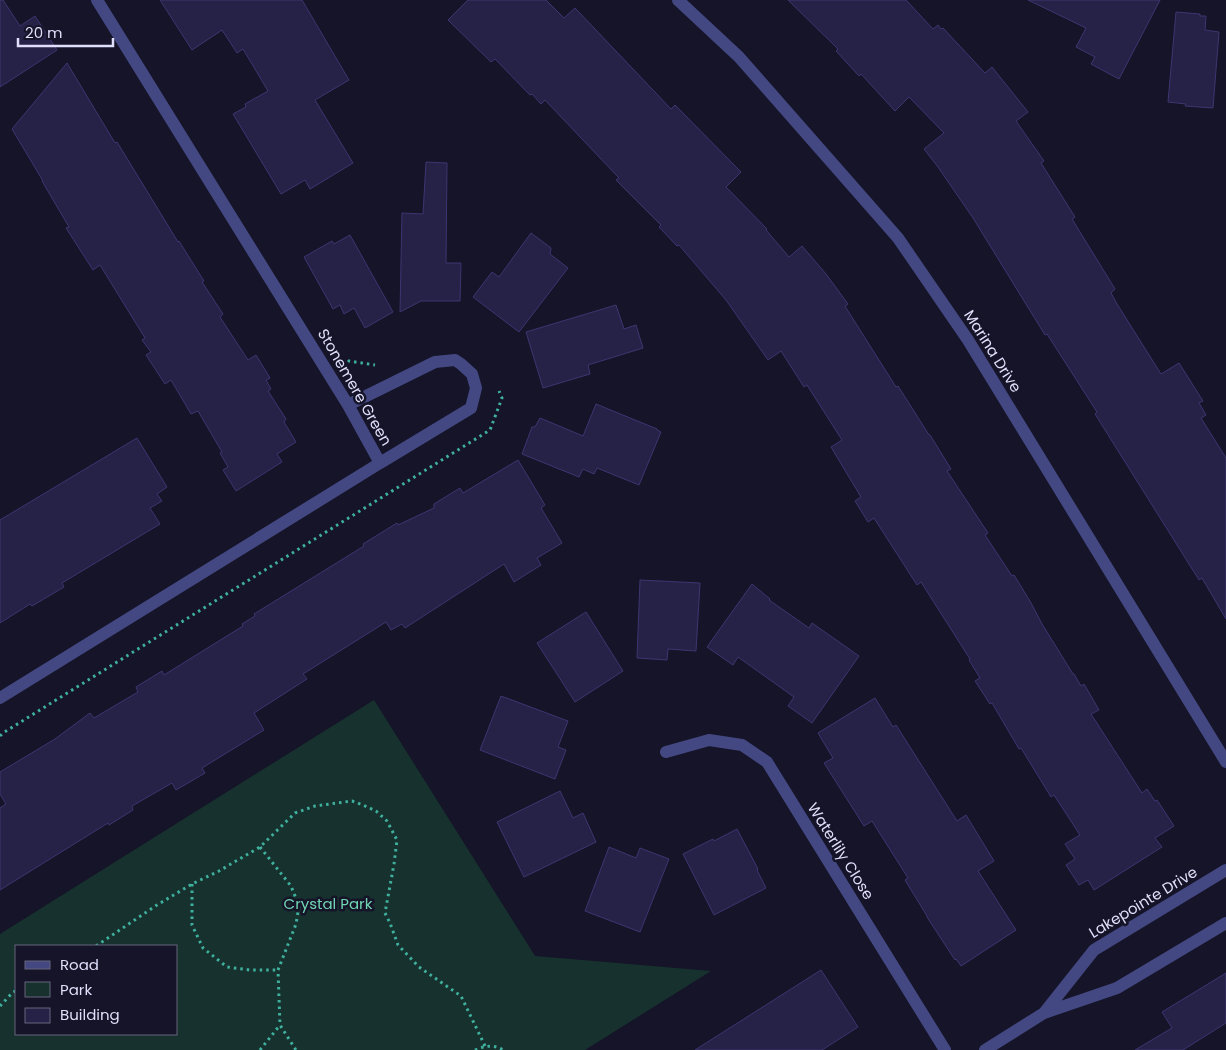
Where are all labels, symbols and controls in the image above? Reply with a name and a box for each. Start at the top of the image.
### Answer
scale bar [18,15,112,47]
text: 20 m [25,22,63,43]
street label: Marina Drive [959,306,1027,396]
street label: Stonemere Green [313,325,397,449]
street label: Waterlily Close [803,799,879,903]
street label: Lakepointe Drive [1085,861,1201,943]
park label: Crystal Park [284,893,373,914]
legend [15,945,178,1035]
text: Road [60,954,99,975]
text: Park [60,979,92,1000]
text: Building [60,1004,120,1025]

